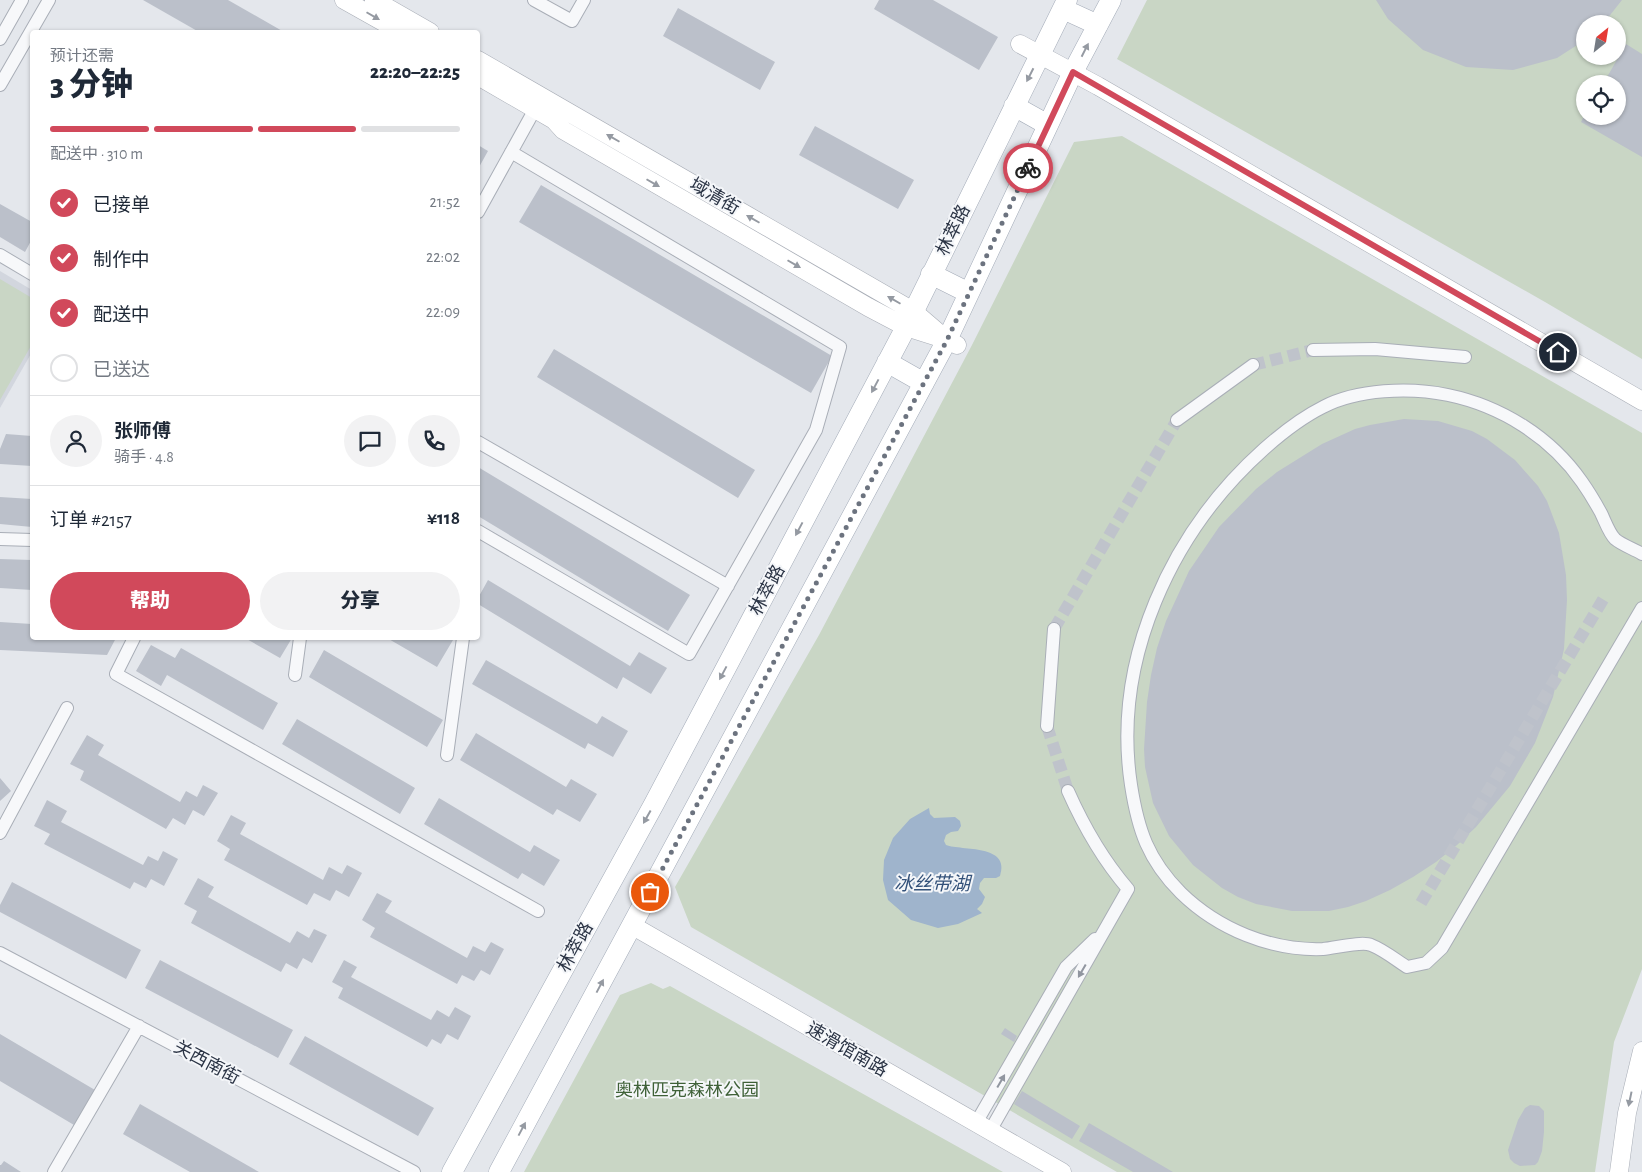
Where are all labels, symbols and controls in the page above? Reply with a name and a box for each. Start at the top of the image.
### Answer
one-way arrow [366,12,379,21]
north arrow [1576,15,1626,65]
map controls [1576,15,1626,125]
one-way arrow [1081,42,1089,57]
text: 预计还需 [50,48,114,64]
text: 22:20–22:25 [370,63,460,82]
one-way arrow [1026,68,1034,82]
text: 3 分钟 [50,69,133,101]
button: locate [1576,75,1626,125]
one-way arrow [606,133,619,142]
courier [1003,143,1053,193]
text: 配送中 · 310 m [50,146,143,162]
icon: bike [1014,154,1042,182]
street label: 域清街 [687,174,743,218]
one-way arrow [647,178,660,187]
icon: check [50,189,78,217]
text: 21:52 [430,194,460,210]
text: 已接单 [93,196,150,215]
street label: 林萃路 [932,201,974,259]
one-way arrow [746,215,761,223]
icon: check [50,244,78,272]
text: 22:02 [426,249,460,265]
text: 制作中 [93,251,150,270]
one-way arrow [787,260,801,269]
one-way arrow [888,296,901,305]
icon: check [50,299,78,327]
text: 22:09 [426,304,460,320]
text: 配送中 [93,306,150,325]
pin [1537,331,1579,373]
icon: home [1544,338,1572,366]
text: 已送达 [93,361,150,380]
one-way arrow [871,378,879,393]
button: person [50,415,102,467]
button: chat [344,415,396,467]
button: phone [408,415,460,467]
text: 张师傅 [114,422,171,441]
text: 骑手 · 4.8 [114,449,174,465]
text: ¥118 [427,509,460,528]
text: 订单 #2157 [50,511,132,530]
one-way arrow [795,522,803,537]
street label: 林萃路 [745,561,789,619]
button: 帮助 [50,572,250,630]
button: 分享 [260,572,460,630]
one-way arrow [719,666,727,680]
one-way arrow [643,809,651,824]
pin [629,871,671,913]
water label: 冰丝带湖 [894,874,973,894]
icon: bag [636,878,664,906]
street label: 林萃路 [553,919,597,975]
one-way arrow [1078,963,1086,978]
one-way arrow [596,979,604,993]
street label: 速滑馆南路 [803,1018,891,1080]
street label: 关西南街 [171,1036,243,1088]
one-way arrow [996,1074,1005,1087]
park label: 奥林匹克森林公园 [615,1080,759,1100]
one-way arrow [1626,1091,1634,1106]
one-way arrow [518,1122,527,1136]

